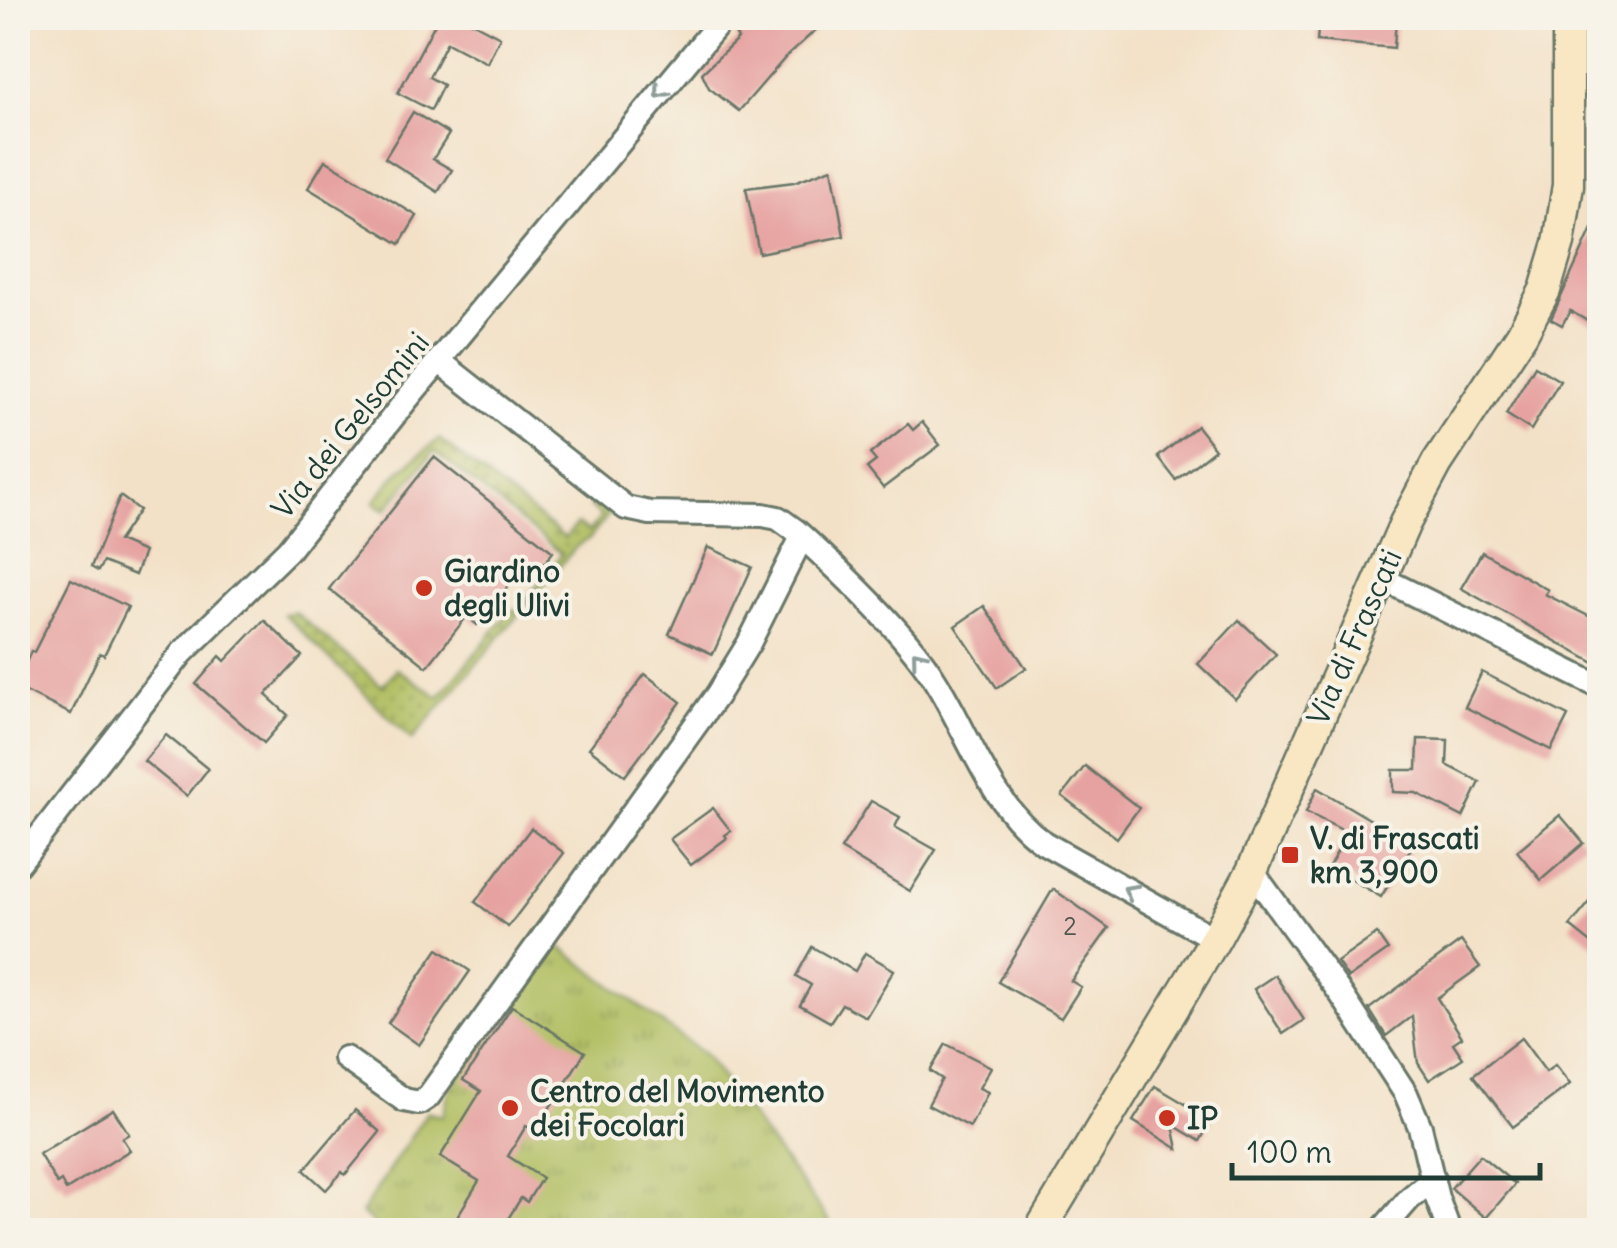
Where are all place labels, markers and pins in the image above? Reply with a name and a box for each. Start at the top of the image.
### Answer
place label: Giardino degli Ulivi [444,552,570,624]
marker: Giardino degli Ulivi [413,577,435,599]
place label: V. di Frascati km 3,900 [1310,819,1480,891]
marker: V. di Frascati km 3,900 [1279,844,1301,866]
place label: Centro del Movimento dei Focolari [530,1072,825,1144]
marker: Centro del Movimento dei Focolari [499,1097,521,1119]
place label: IP [1187,1099,1218,1137]
marker: IP [1156,1107,1178,1129]

